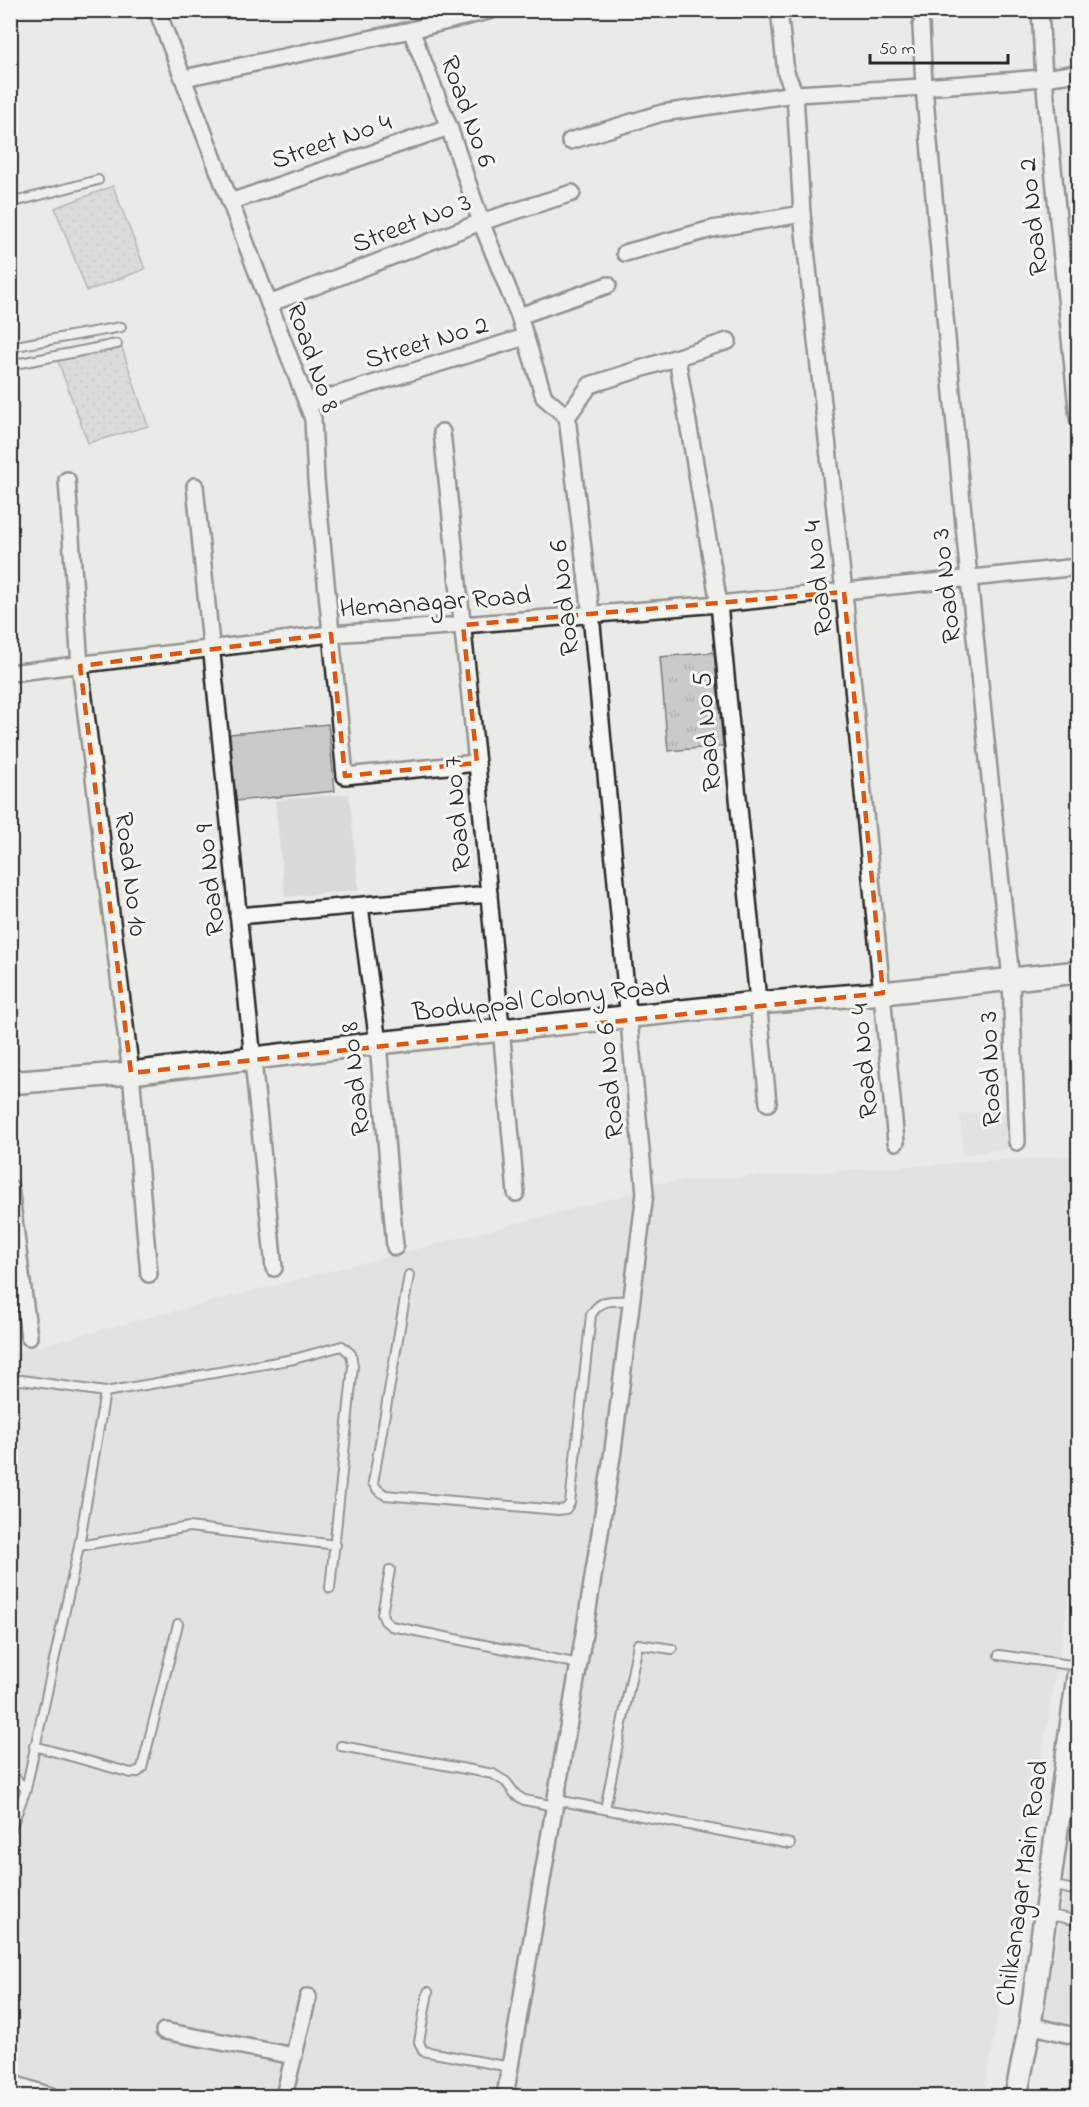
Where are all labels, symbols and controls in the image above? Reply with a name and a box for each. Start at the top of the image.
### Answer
scale bar [870,27,1008,65]
text: 50 m [879,37,916,63]
street label: Road No 6 [428,51,505,173]
street label: Street No 4 [266,104,397,181]
street label: Road No 2 [1009,156,1060,277]
street label: Street No 3 [347,184,477,265]
street label: Road No 8 [275,297,349,418]
street label: Street No 2 [360,306,493,381]
street label: Road No 4 [794,518,845,637]
street label: Road No 3 [922,526,973,645]
street label: Road No 6 [540,538,591,658]
street label: Hemanagar Road [338,577,532,630]
street label: Road No 5 [684,670,733,793]
street label: Road No 7 [434,754,483,873]
street label: Road No 10 [103,810,156,939]
street label: Road No 9 [186,822,237,938]
street label: Boduppal Colony Road [410,968,672,1033]
street label: Road No 4 [841,1001,890,1120]
street label: Road No 3 [970,1010,1013,1127]
street label: Road No 8 [331,1020,382,1138]
street label: Road No 6 [587,1021,636,1140]
street label: Chilkanagar Main Road [987,1758,1060,2009]

